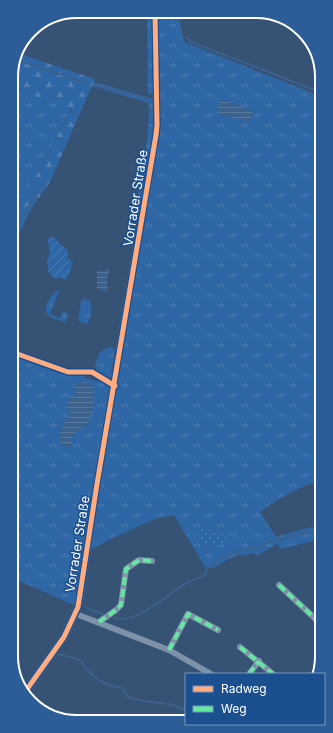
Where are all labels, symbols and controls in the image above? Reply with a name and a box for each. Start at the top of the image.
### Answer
street label: Vorrader Straße [119,148,151,248]
street label: Vorrader Straße [61,494,93,594]
legend [185,673,325,725]
text: Radweg [221,681,267,696]
text: Weg [221,701,247,716]

